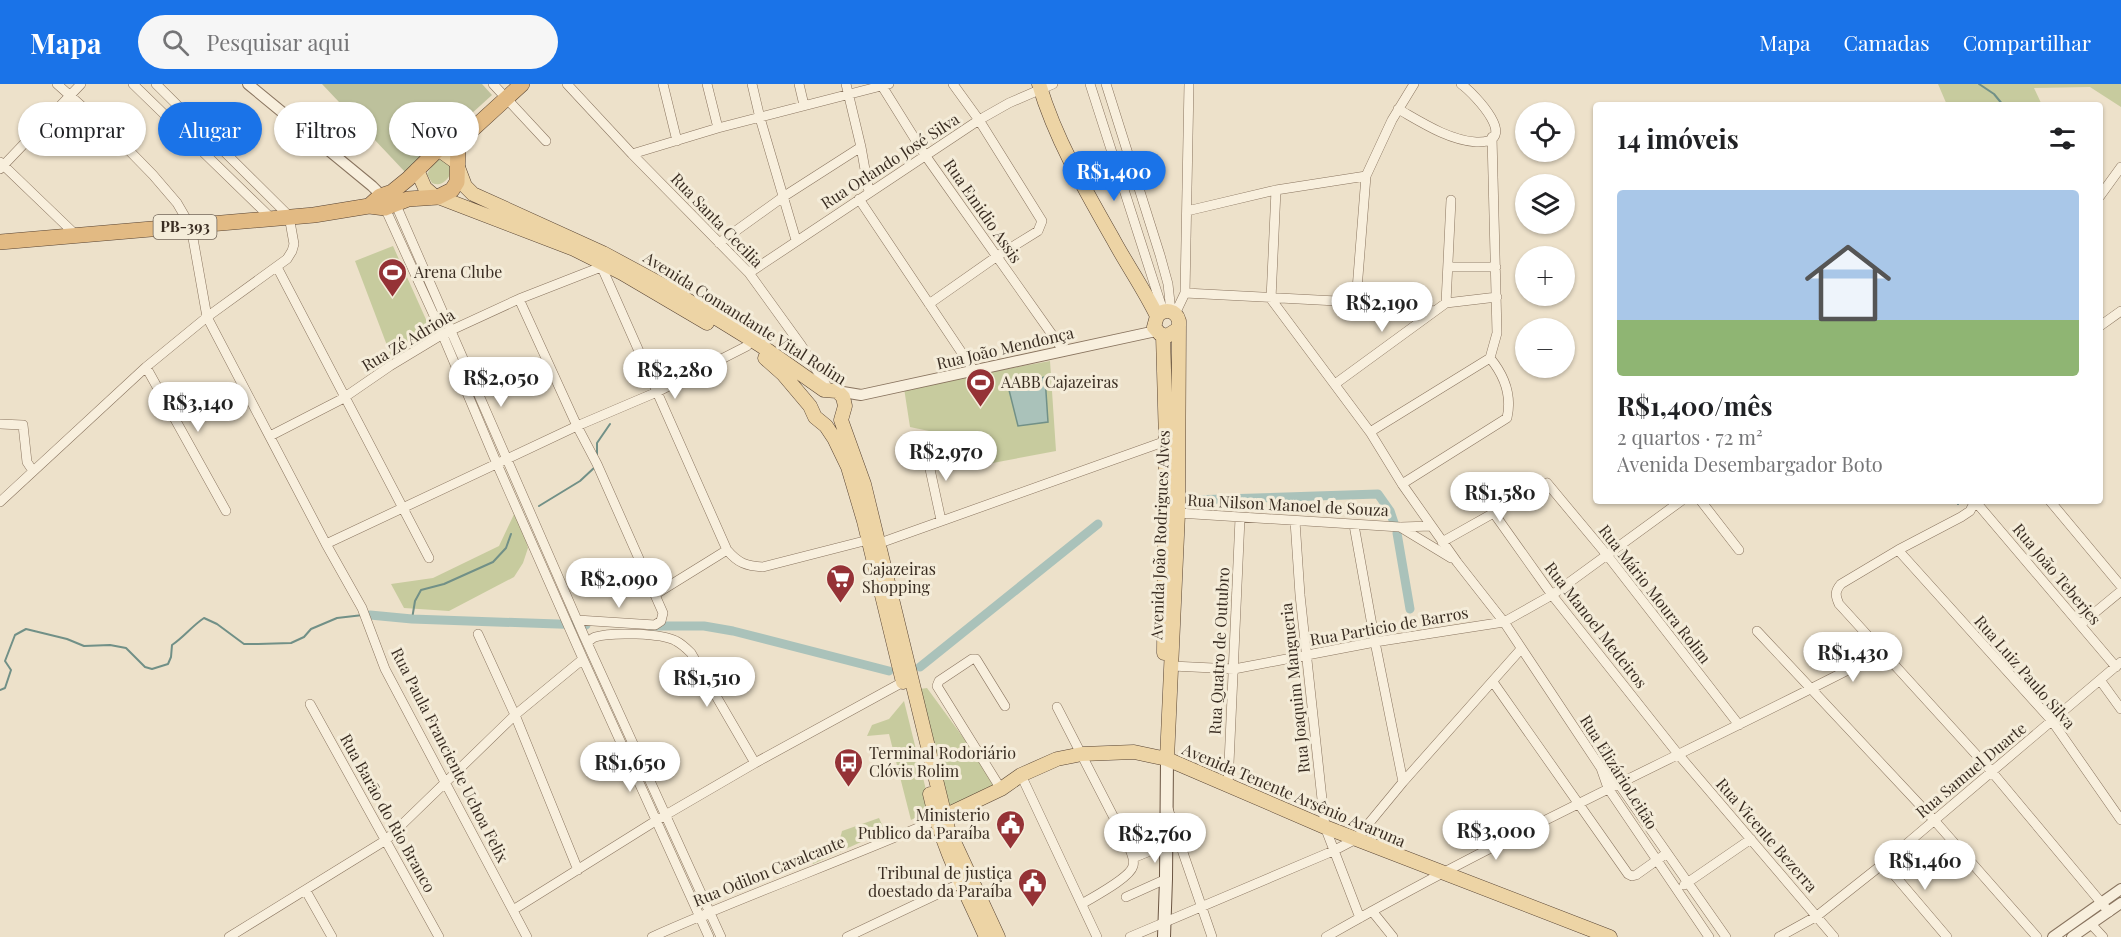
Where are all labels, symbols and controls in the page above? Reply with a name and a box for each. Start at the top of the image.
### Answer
search box [138,15,558,69]
text: Mapa [30,24,102,61]
icon: search [159,26,192,59]
text: Pesquisar aqui [207,27,350,57]
text: Mapa [1759,28,1811,56]
text: Camadas [1844,28,1930,56]
text: Compartilhar [1963,28,2091,56]
chip: Comprar [18,102,146,156]
chip: Alugar [158,102,262,156]
chip: Filtros [274,102,377,156]
chip: Novo [389,102,479,156]
map controls [1515,102,1575,378]
button: locate [1515,102,1575,162]
street label: Rua Orlando José Silva [817,108,963,213]
text: 14 imóveis [1617,121,1739,156]
icon: filters [2046,122,2079,155]
pin: R$1,400 [1059,151,1169,202]
street label: Rua Emidio Assis [940,155,1027,267]
text: R$1,400 [1077,157,1151,184]
street label: Rua Santa Cecilia [667,168,768,271]
button: layers [1515,174,1575,234]
road number: PB-393 [154,215,216,239]
icon: home [1794,229,1902,337]
street label: Avenida Comandante Vital Rolim [639,246,851,389]
button: + [1515,246,1575,306]
sports icon: Arena Clube [377,256,409,298]
place label: Arena Clube [413,261,502,282]
pin: R$2,190 [1327,282,1437,333]
text: R$2,190 [1346,288,1418,315]
street label: Rua Zé Adriola [357,304,458,376]
button: − [1515,318,1575,378]
street label: Rua João Mendonça [934,321,1076,374]
pin: R$2,280 [620,349,730,400]
text: R$2,280 [637,355,713,382]
pin: R$2,050 [446,357,556,408]
text: R$2,050 [463,363,539,390]
sports icon: AABB Cajazeiras [964,366,996,408]
place label: AABB Cajazeiras [1000,371,1119,392]
pin: R$3,140 [143,382,253,433]
text: R$3,140 [162,388,234,415]
text: R$1,400/mês [1617,388,1772,423]
text: 2 quartos · 72 m² [1617,423,1763,450]
street label: Avenida João Rodrigues Alves [1145,430,1174,641]
pin: R$2,970 [891,431,1001,482]
text: R$2,970 [909,437,983,464]
text: Avenida Desembargador Boto [1617,450,1883,477]
pin: R$1,580 [1445,472,1555,523]
text: R$1,580 [1464,478,1536,505]
street label: Rua Nilson Manoel de Souza [1187,489,1389,520]
street label: Rua João Teberjes [2009,518,2106,629]
street label: Rua Mário Moura Rolim [1595,520,1716,667]
street label: Rua Manoel Medeiros [1540,557,1652,692]
pin: R$2,090 [564,558,674,609]
place label: Cajazeiras Shopping [862,558,936,597]
supermarket icon: Cajazeiras Shopping [825,562,857,604]
text: R$2,090 [580,564,658,591]
street label: Rua Quatro de Outubro [1204,566,1233,735]
street label: Rua Particio de Barros [1308,601,1470,650]
street label: Rua Joaquim Mangueria [1275,602,1314,774]
street label: Rua Luiz Paulo Silva [1970,611,2080,733]
pin: R$1,430 [1798,632,1908,683]
text: R$1,430 [1817,638,1889,665]
street label: Rua Paula Franciente Uchoa Felix [387,644,514,866]
pin: R$1,510 [652,657,762,708]
text: R$1,510 [673,663,741,690]
street label: Rua ElizárioLeitão [1576,711,1663,833]
street label: Rua Samuel Duarte [1911,717,2030,822]
street label: Rua Barāo do Rio Branco [336,730,441,896]
street label: Avenida Tenente Arsênio Araruna [1178,737,1409,851]
pin: R$1,650 [575,742,685,793]
place label: Terminal Rodoriário Clóvis Rolim [869,742,1016,781]
bus stop icon: Terminal Rodoriário Clóvis Rolim [832,746,864,788]
text: R$1,650 [594,748,666,775]
street label: Rua Vicente Bezerra [1712,773,1823,896]
place label: Ministerio Publico da Paraíba [858,804,990,843]
public building icon: Ministerio Publico da Paraíba [995,808,1027,850]
pin: R$3,000 [1441,810,1551,861]
pin: R$2,760 [1100,813,1210,864]
text: R$3,000 [1456,816,1536,843]
text: R$2,760 [1118,819,1192,846]
street label: Rua Odilon Cavalcante [690,830,848,911]
pin: R$1,460 [1870,840,1980,891]
text: R$1,460 [1888,846,1962,873]
place label: Tribunal de justiça doestado da Paraíba [868,862,1012,901]
public building icon: Tribunal de justiça doestado da Paraíba [1017,866,1049,908]

